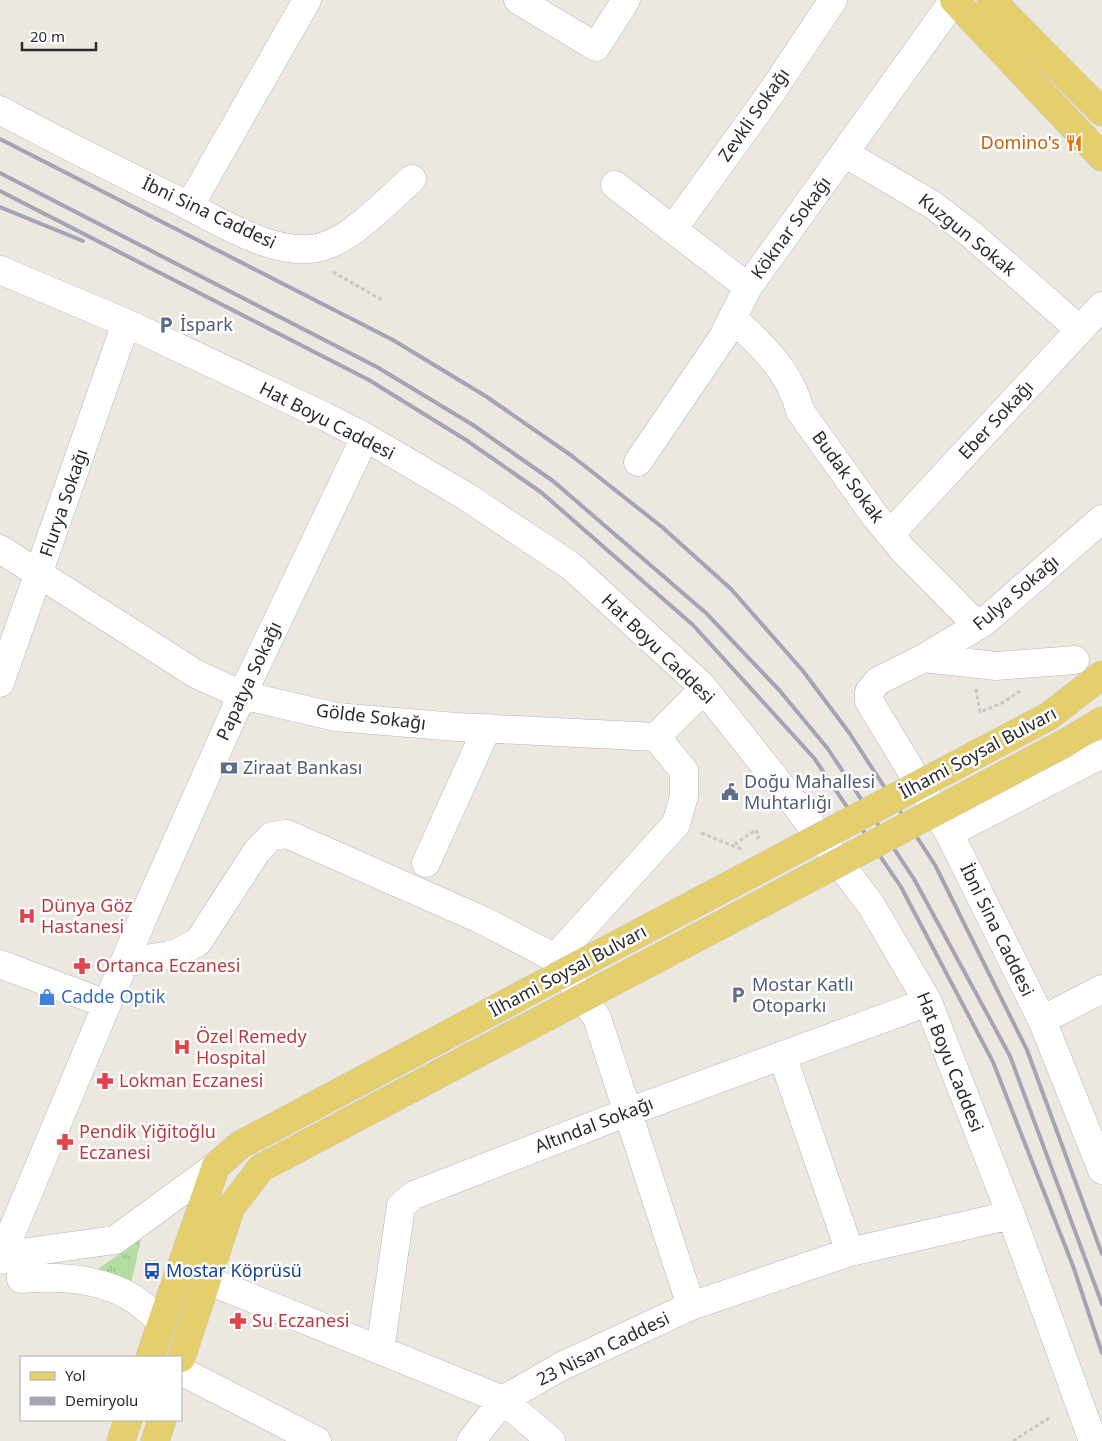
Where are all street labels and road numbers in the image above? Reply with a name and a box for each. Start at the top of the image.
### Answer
street label: Zevkli Sokağı [712,63,794,166]
street label: İbni Sina Caddesi [139,171,280,254]
street label: Köknar Sokağı [745,171,836,283]
street label: Kuzgun Sokak [914,188,1022,281]
street label: Eber Sokağı [953,375,1038,464]
street label: Hat Boyu Caddesi [256,376,399,465]
street label: Budak Sokak [807,426,891,528]
street label: Flurya Sokağı [33,445,93,560]
street label: Fulya Sokağı [967,549,1063,635]
street label: Hat Boyu Caddesi [597,588,721,709]
street label: Papatya Sokağı [210,617,286,744]
street label: Gölde Sokağı [315,697,428,735]
street label: İlhami Soysal Bulvarı [895,701,1060,804]
street label: İbni Sina Caddesi [955,859,1040,1000]
street label: İlhami Soysal Bulvarı [485,919,650,1022]
street label: Hat Boyu Caddesi [912,988,990,1135]
street label: Altındal Sokağı [531,1090,656,1158]
street label: 23 Nisan Caddesi [532,1305,673,1391]

